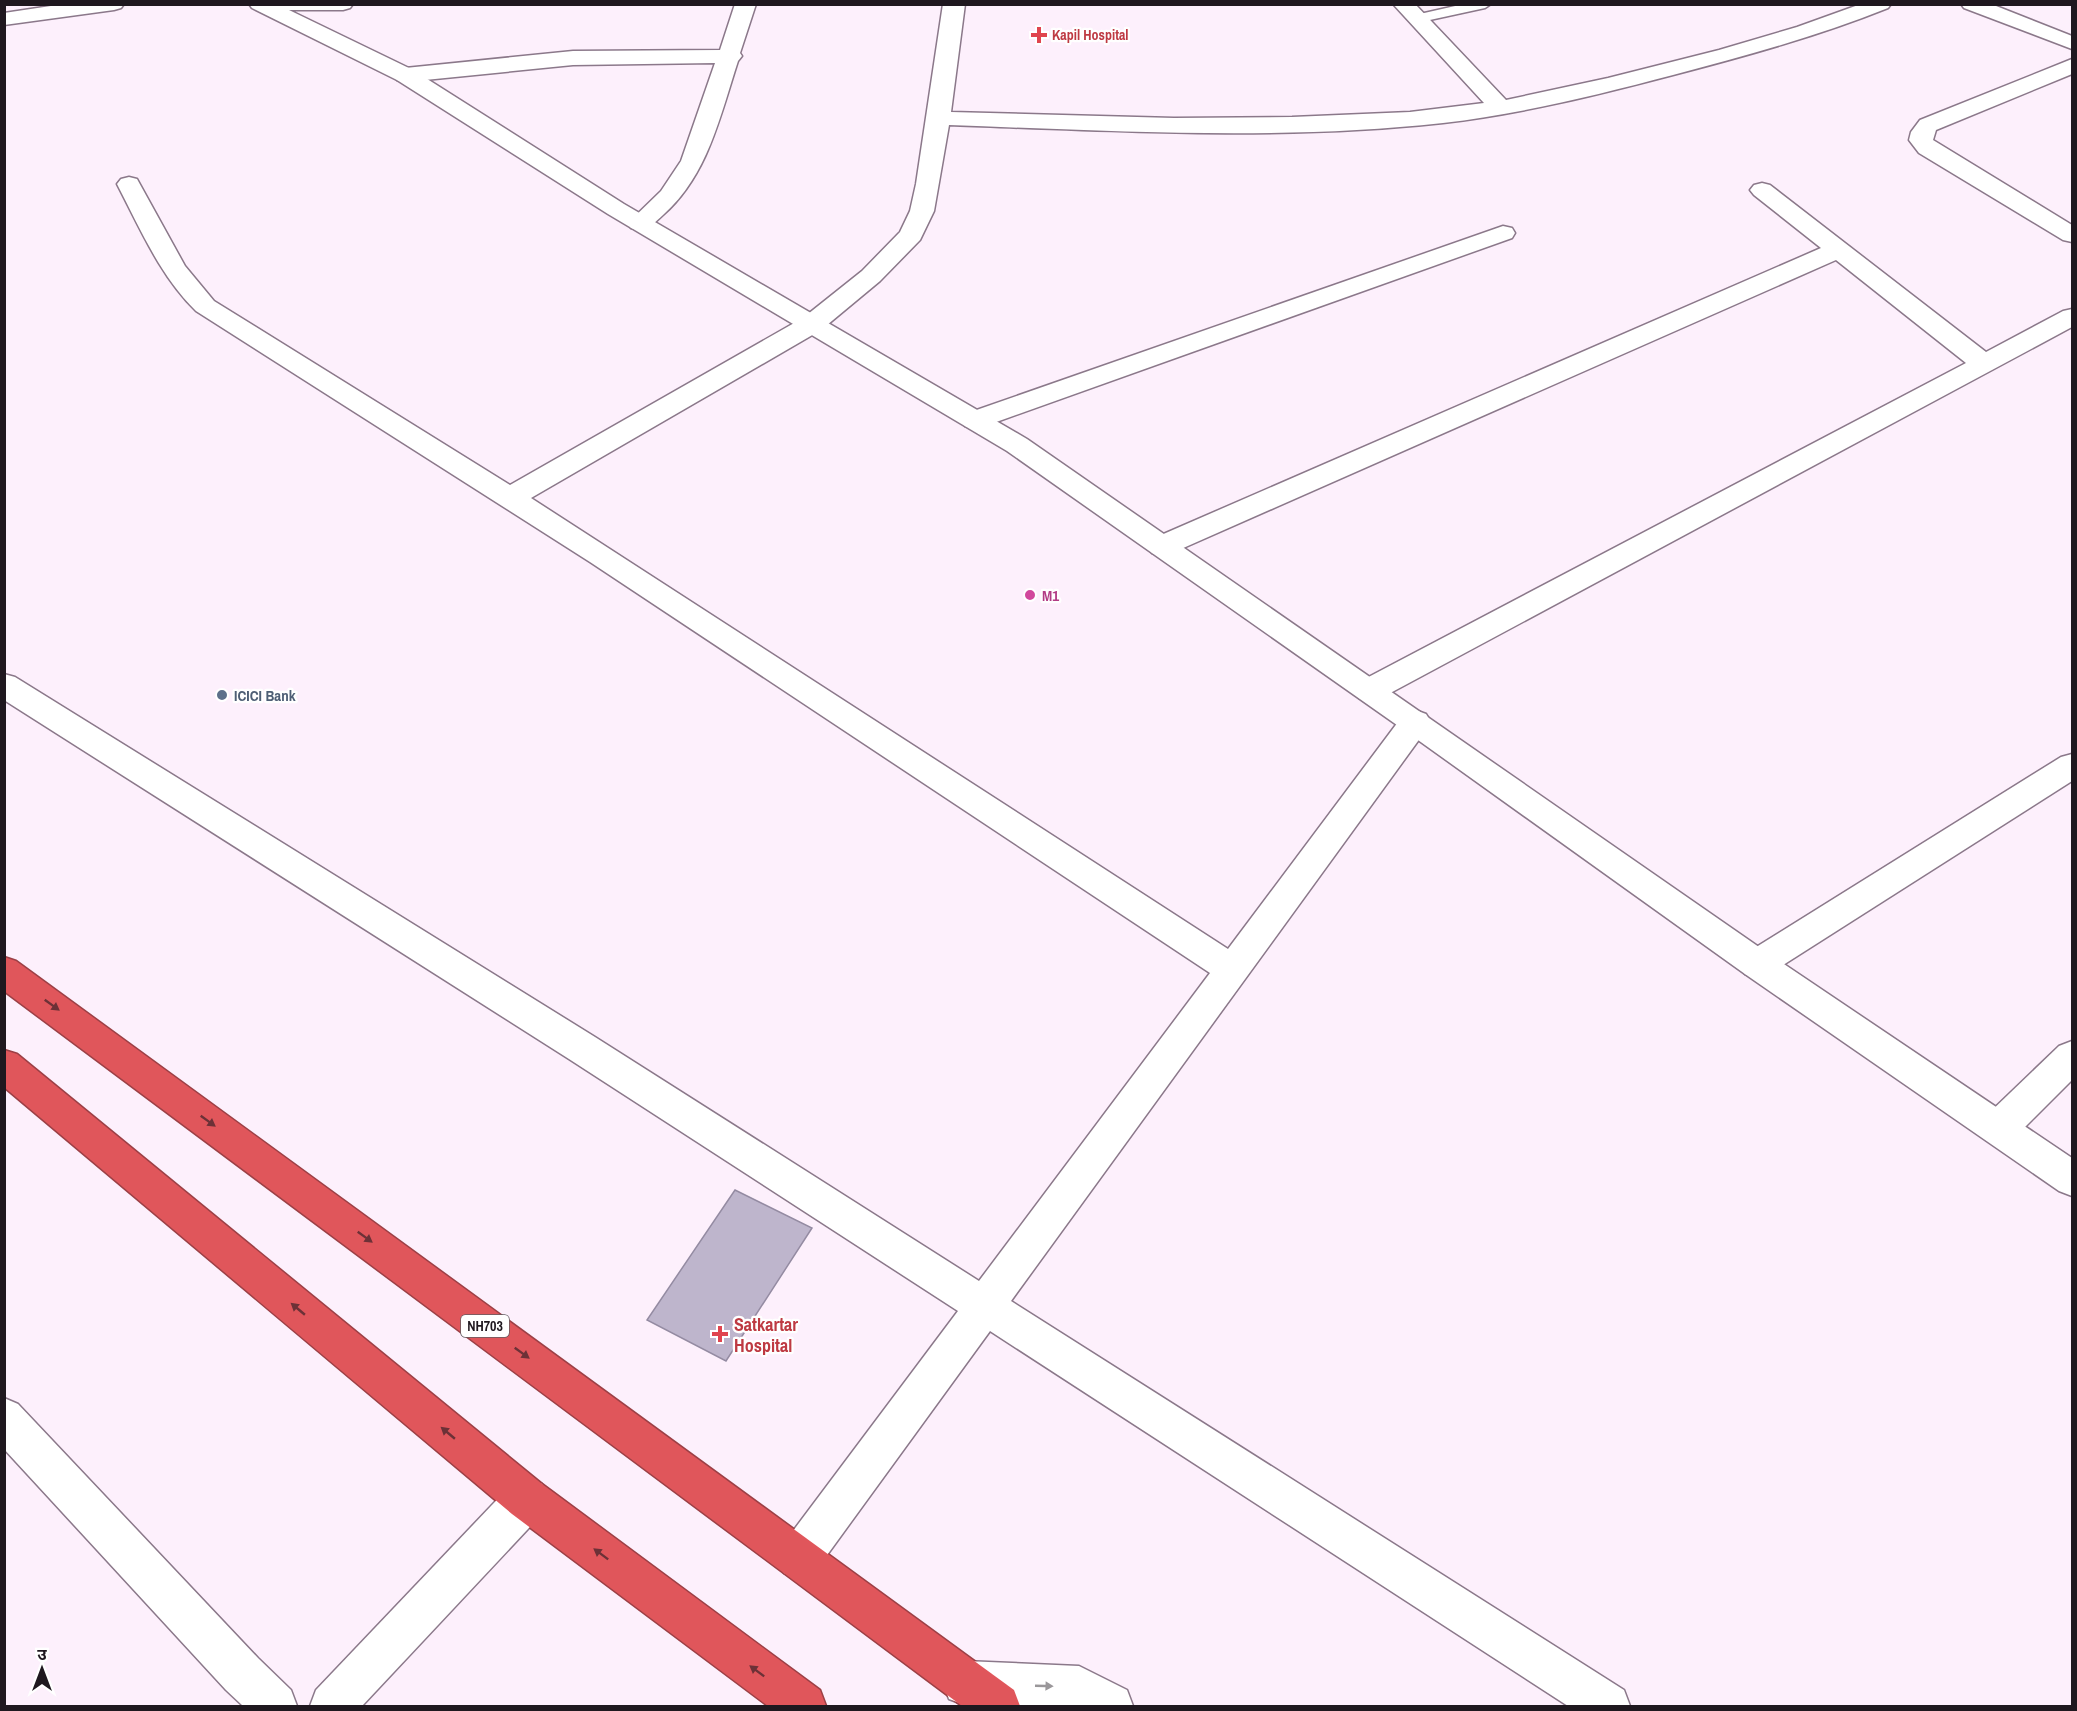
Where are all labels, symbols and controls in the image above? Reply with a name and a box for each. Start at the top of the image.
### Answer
marker: Kapil Hospital [1030,26,1048,44]
place label: Kapil Hospital [1052,26,1129,44]
place label: M1 [1042,585,1059,606]
marker: M1 [1023,588,1037,602]
place label: ICICI Bank [234,685,296,706]
marker: ICICI Bank [215,688,229,702]
one-way arrow [44,999,59,1011]
one-way arrow [201,1115,216,1127]
one-way arrow [357,1231,373,1243]
one-way arrow [291,1303,306,1316]
place label: Satkartar Hospital [734,1312,798,1358]
road number: NH703 [461,1315,509,1337]
marker: Satkartar Hospital [711,1325,729,1343]
one-way arrow [514,1347,530,1359]
one-way arrow [440,1427,456,1440]
one-way arrow [593,1548,609,1561]
north arrow [12,1639,72,1699]
text: उ [37,1643,47,1665]
one-way arrow [749,1665,765,1678]
one-way arrow [1035,1681,1054,1691]

